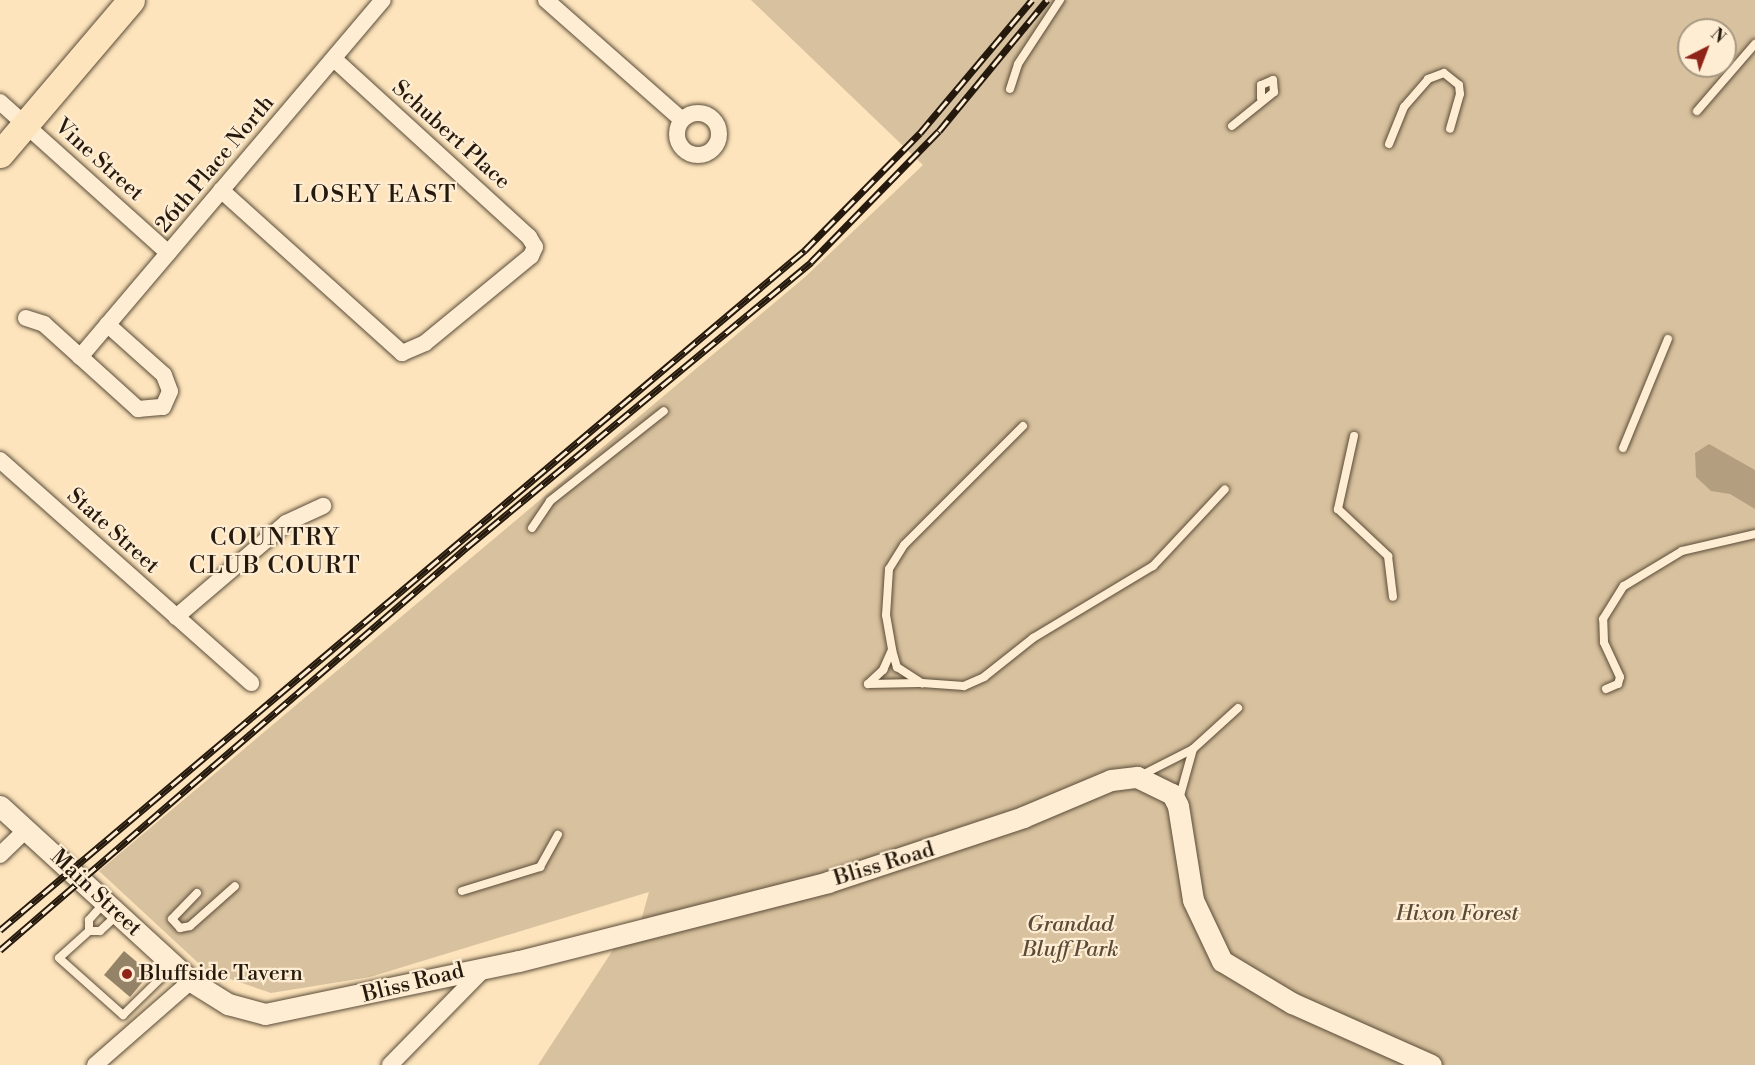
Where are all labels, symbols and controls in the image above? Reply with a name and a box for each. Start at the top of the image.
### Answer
north arrow [1677,18,1737,78]
text: N [1706,24,1729,48]
street label: Schubert Place [386,75,516,195]
street label: 26th Place North [150,90,280,238]
street label: Vine Street [49,113,149,207]
district label: LOSEY EAST [293,182,457,210]
street label: State Street [61,483,165,579]
district label: COUNTRY CLUB COURT [189,525,361,581]
street label: Bliss Road [830,836,938,892]
street label: Main Street [45,844,147,942]
park label: Hixon Forest [1395,901,1519,927]
park label: Grandad Bluff Park [1021,911,1119,962]
street label: Bliss Road [359,958,467,1008]
place label: Bluffside Tavern [139,961,303,987]
marker: Bluffside Tavern [120,967,134,981]

